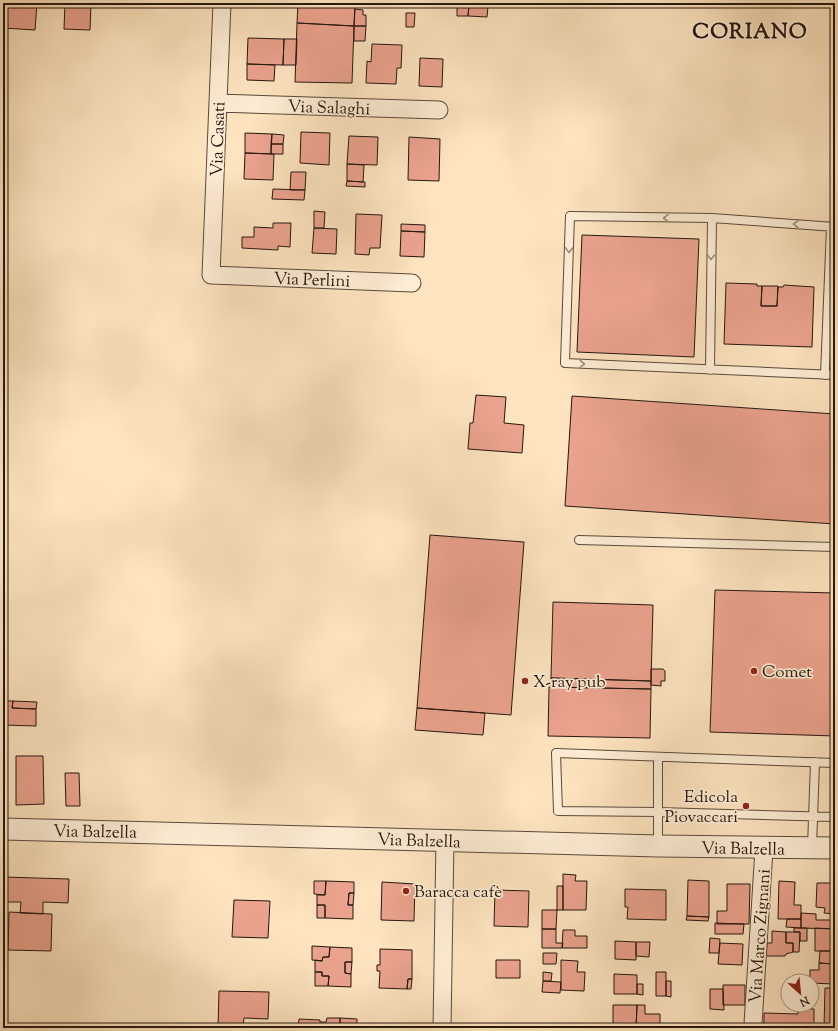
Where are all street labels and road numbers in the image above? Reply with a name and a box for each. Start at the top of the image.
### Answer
street label: Via Salaghi [287,96,371,122]
street label: Via Casati [206,101,232,177]
street label: Via Perlini [273,268,351,294]
street label: Via Balzella [53,820,137,846]
street label: Via Balzella [377,829,461,855]
street label: Via Balzella [701,837,785,863]
street label: Via Marco Zignani [744,868,778,1004]

